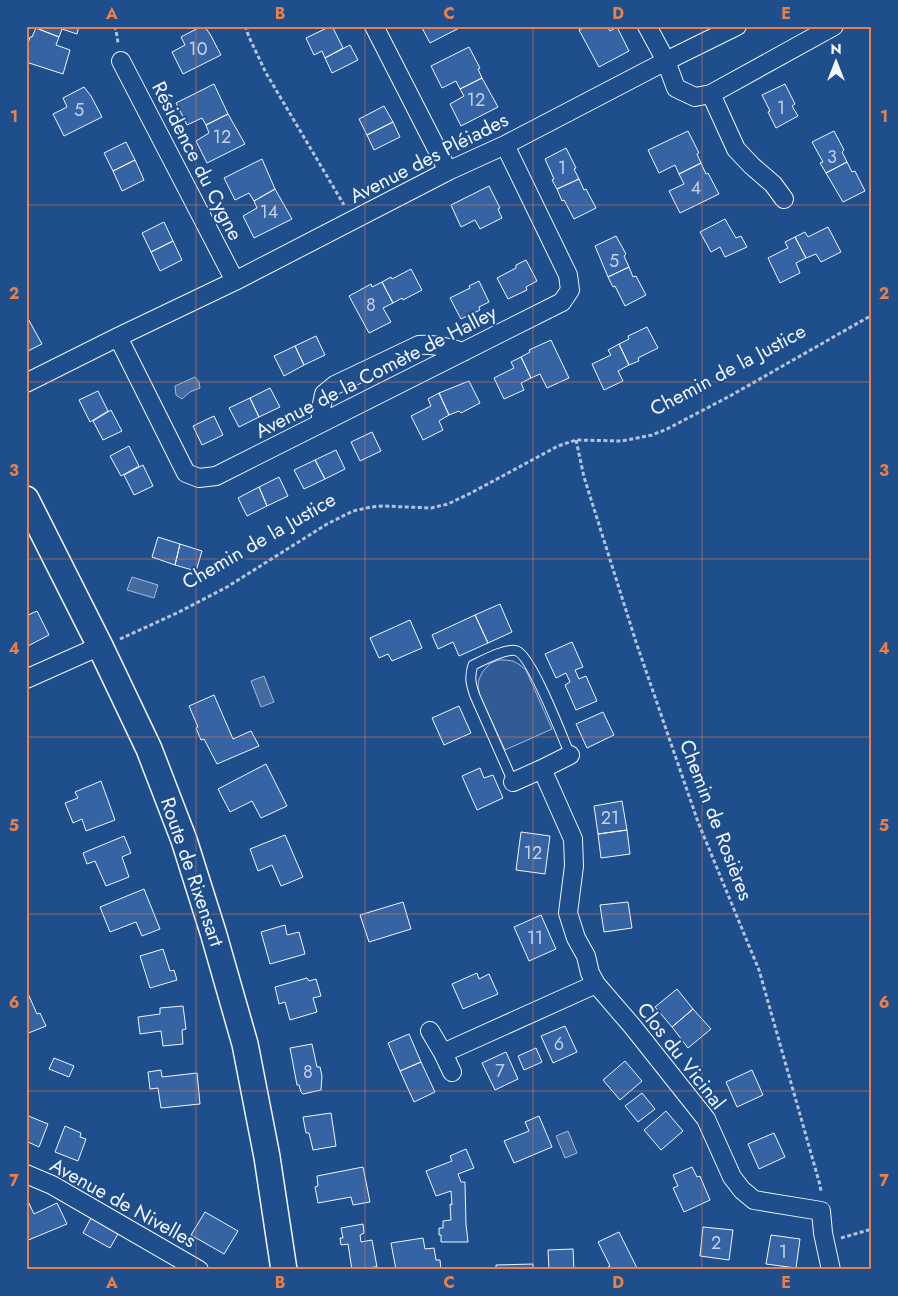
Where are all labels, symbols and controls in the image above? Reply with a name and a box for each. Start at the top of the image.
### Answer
text: A [105,2,118,25]
text: B [275,2,285,25]
text: C [443,2,455,25]
text: D [612,2,624,25]
text: E [781,2,791,25]
house number: 10 [189,36,208,62]
north arrow [810,38,860,88]
text: N [830,39,842,59]
street label: Résidence du Cygne [144,76,250,246]
house number: 12 [467,87,485,113]
house number: 1 [777,95,785,121]
house number: 5 [74,97,84,123]
text: 1 [10,105,18,128]
street label: Avenue des Pléiades [345,105,513,211]
text: 1 [880,105,888,128]
house number: 12 [213,124,231,150]
house number: 3 [827,144,837,170]
house number: 1 [558,155,566,181]
house number: 4 [691,175,701,201]
house number: 14 [260,199,278,225]
house number: 5 [609,248,619,274]
text: 2 [9,282,19,305]
text: 2 [879,282,889,305]
house number: 8 [366,292,376,318]
street label: Avenue de la Comète de Halley [250,298,502,446]
street label: Chemin de la Justice [645,317,811,423]
text: 3 [9,459,19,482]
text: 3 [879,459,889,482]
street label: Chemin de la Justice [177,485,341,597]
text: 4 [8,637,20,660]
text: 4 [878,637,890,660]
street label: Chemin de Rosières [672,735,760,905]
street label: Route de Rixensart [153,793,231,951]
house number: 21 [601,805,619,831]
text: 5 [9,814,19,837]
text: 5 [879,814,889,837]
house number: 12 [524,840,542,866]
house number: 11 [527,925,543,951]
text: 6 [9,991,19,1014]
text: 6 [879,991,889,1014]
street label: Clos du Vicinal [630,996,732,1116]
house number: 6 [554,1031,564,1057]
house number: 7 [495,1058,505,1084]
house number: 8 [303,1059,313,1085]
street label: Avenue de Nivelles [45,1151,201,1255]
text: 7 [9,1169,19,1192]
text: 7 [879,1169,889,1192]
house number: 2 [711,1230,721,1256]
house number: 1 [779,1239,787,1265]
text: A [105,1271,118,1294]
text: B [275,1271,285,1294]
text: C [443,1271,455,1294]
text: D [612,1271,624,1294]
text: E [781,1271,791,1294]

